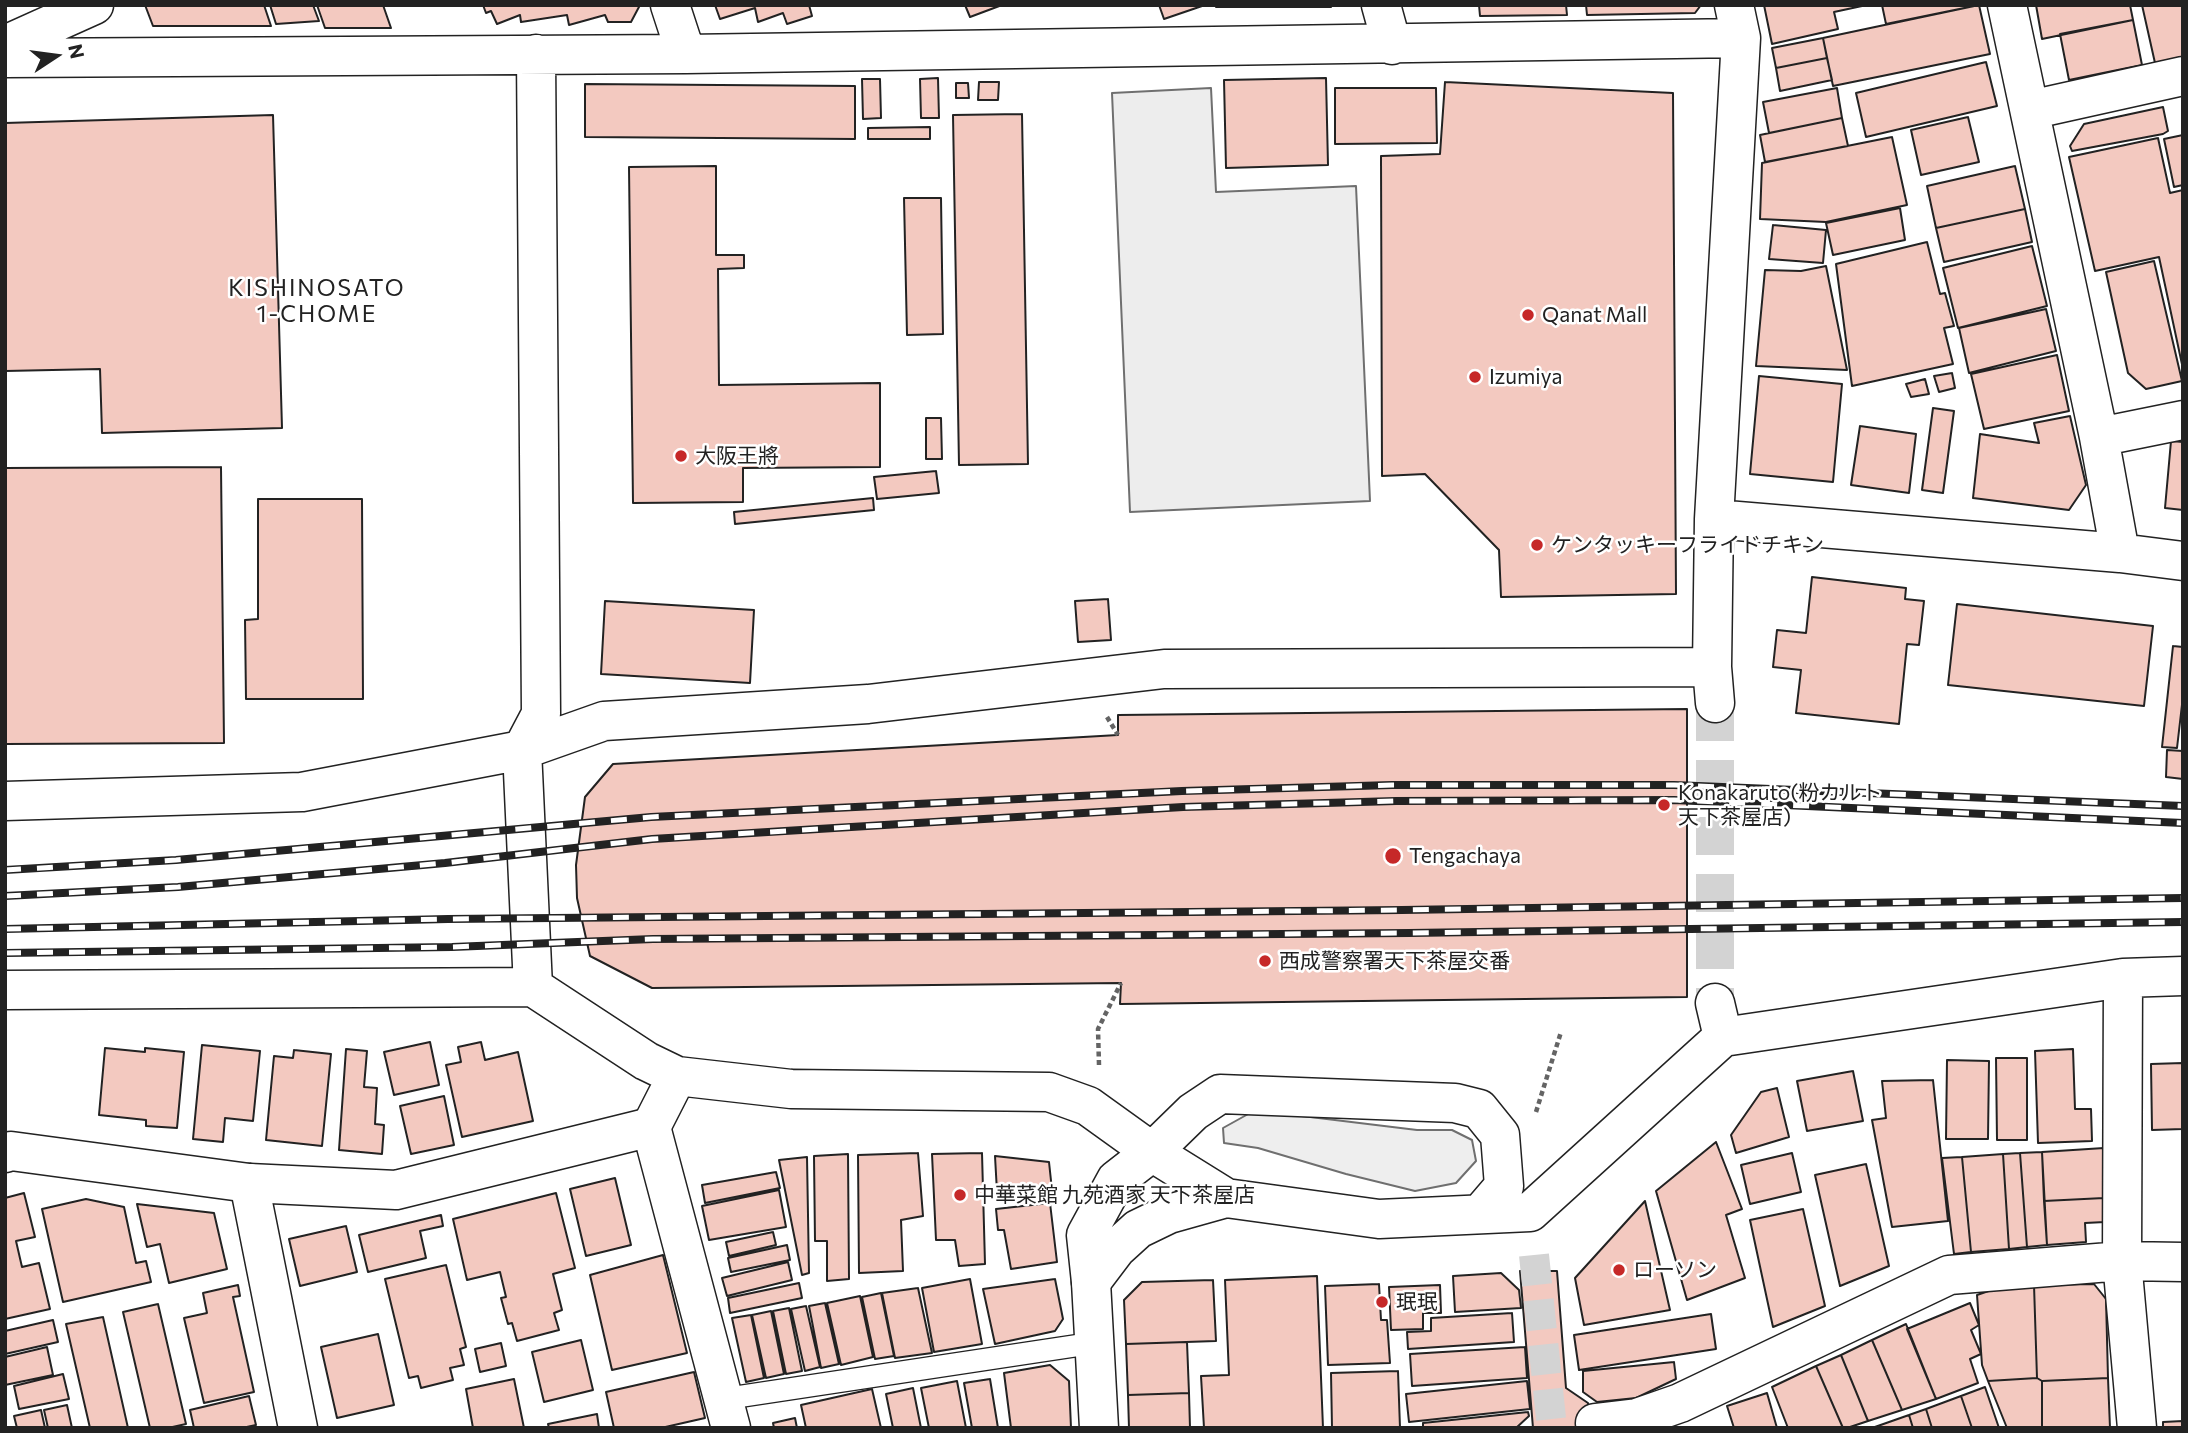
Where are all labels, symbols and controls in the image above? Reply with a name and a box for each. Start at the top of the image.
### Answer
north arrow [21,21,91,91]
text: N [64,42,90,61]
district label: KISHINOSATO 1-CHOME [230,274,404,328]
place label: Qanat Mall [1542,302,1647,328]
marker: Qanat Mall [1520,307,1536,323]
place label: Izumiya [1489,364,1562,390]
marker: Izumiya [1467,369,1483,385]
place label: 大阪王將 [695,443,779,469]
marker: 大阪王將 [673,448,689,464]
place label: ケンタッキーフライドチキン [1551,532,1824,558]
marker: ケンタッキーフライドチキン [1529,537,1545,553]
place label: Konakaruto(粉カルト 天下茶屋店) [1678,780,1882,830]
marker: Konakaruto(粉カルト 天下茶屋店) [1656,797,1672,813]
place label: Tengachaya [1409,843,1521,869]
marker: Tengachaya [1383,846,1403,866]
place label: 西成警察署天下茶屋交番 [1279,948,1510,974]
marker: 西成警察署天下茶屋交番 [1257,953,1273,969]
place label: 中華菜館 九苑酒家 天下茶屋店 [974,1182,1255,1208]
marker: 中華菜館 九苑酒家 天下茶屋店 [952,1187,968,1203]
place label: ローソン [1633,1257,1717,1283]
marker: ローソン [1611,1262,1627,1278]
place label: 珉珉 [1396,1289,1438,1315]
marker: 珉珉 [1374,1294,1390,1310]

